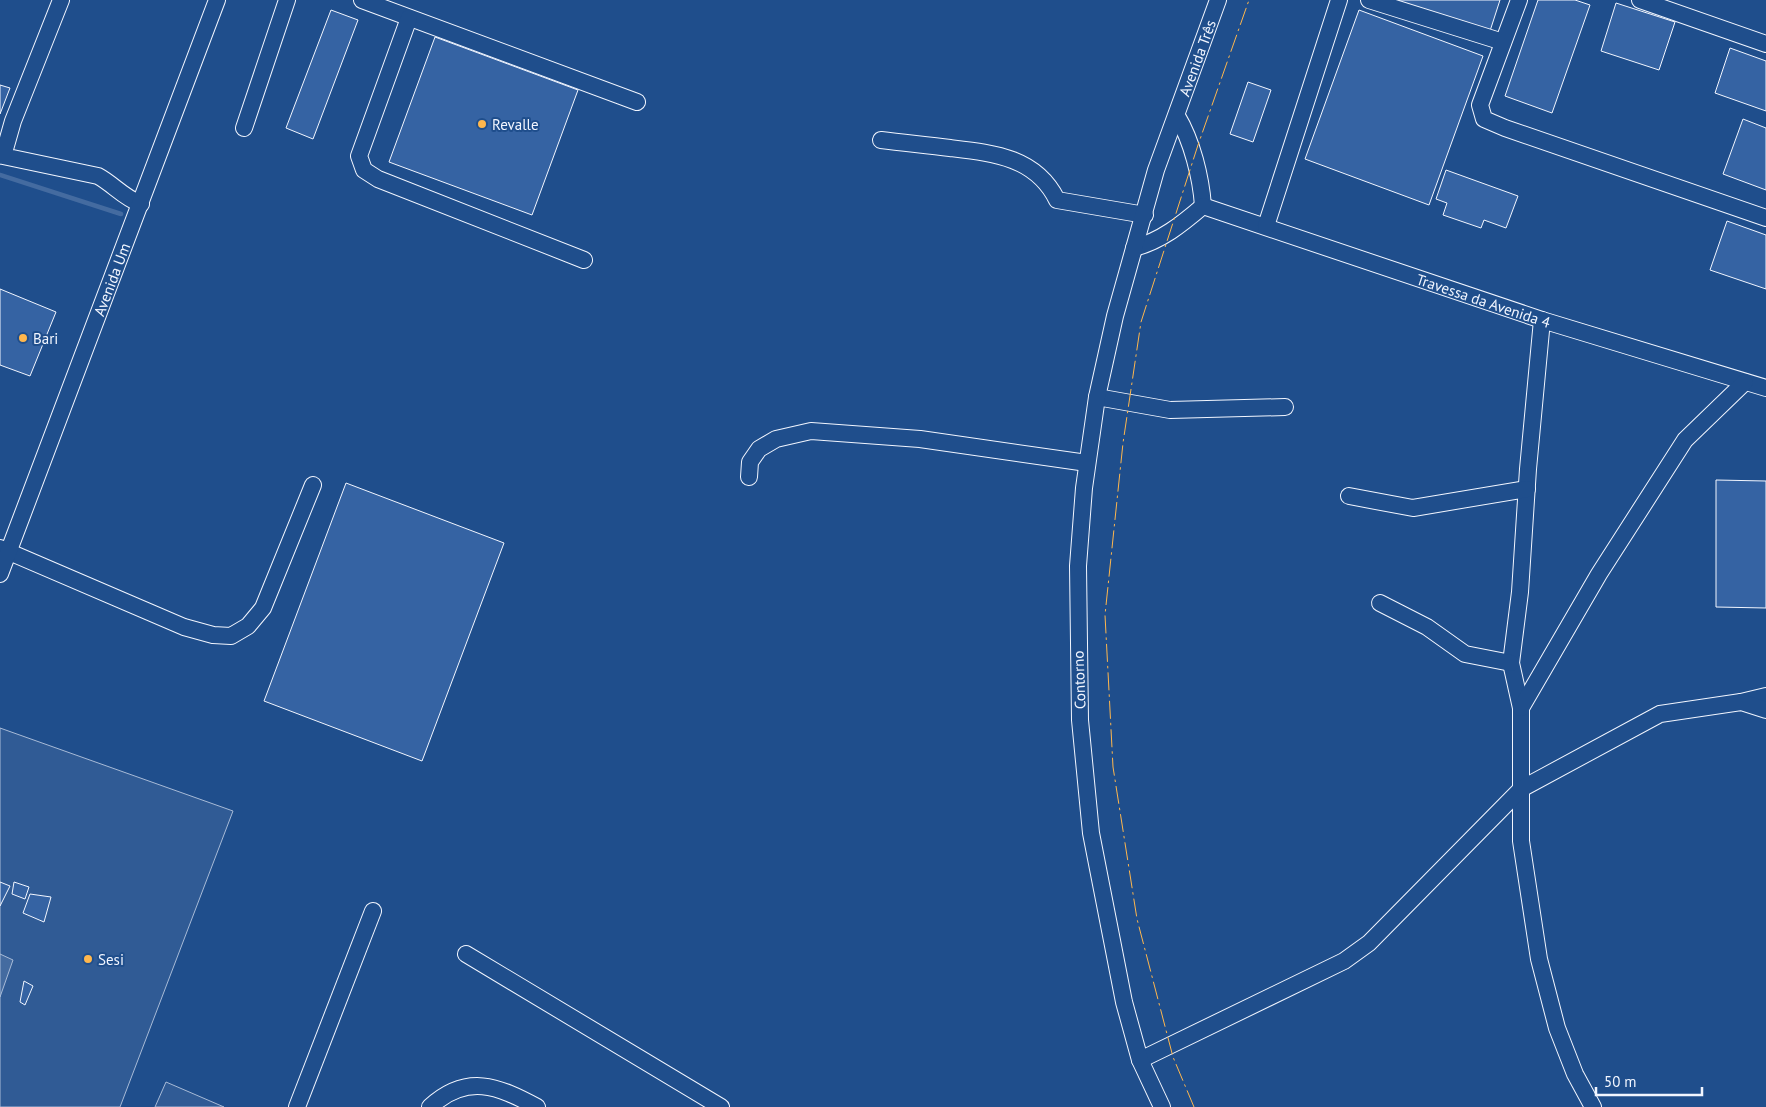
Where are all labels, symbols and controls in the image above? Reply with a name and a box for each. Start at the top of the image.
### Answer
street label: Avenida Três [1174,17,1220,99]
place label: Revalle [492,115,539,134]
marker: Revalle [476,118,488,130]
street label: Avenida Um [89,240,134,319]
street label: Travessa da Avenida 4 [1414,269,1553,332]
place label: Bari [33,329,58,348]
marker: Bari [17,332,29,344]
street label: Contorno [1068,650,1090,710]
place label: Sesi [98,950,124,969]
marker: Sesi [82,953,94,965]
scale bar [1596,1064,1702,1096]
text: 50 m [1604,1072,1637,1091]

